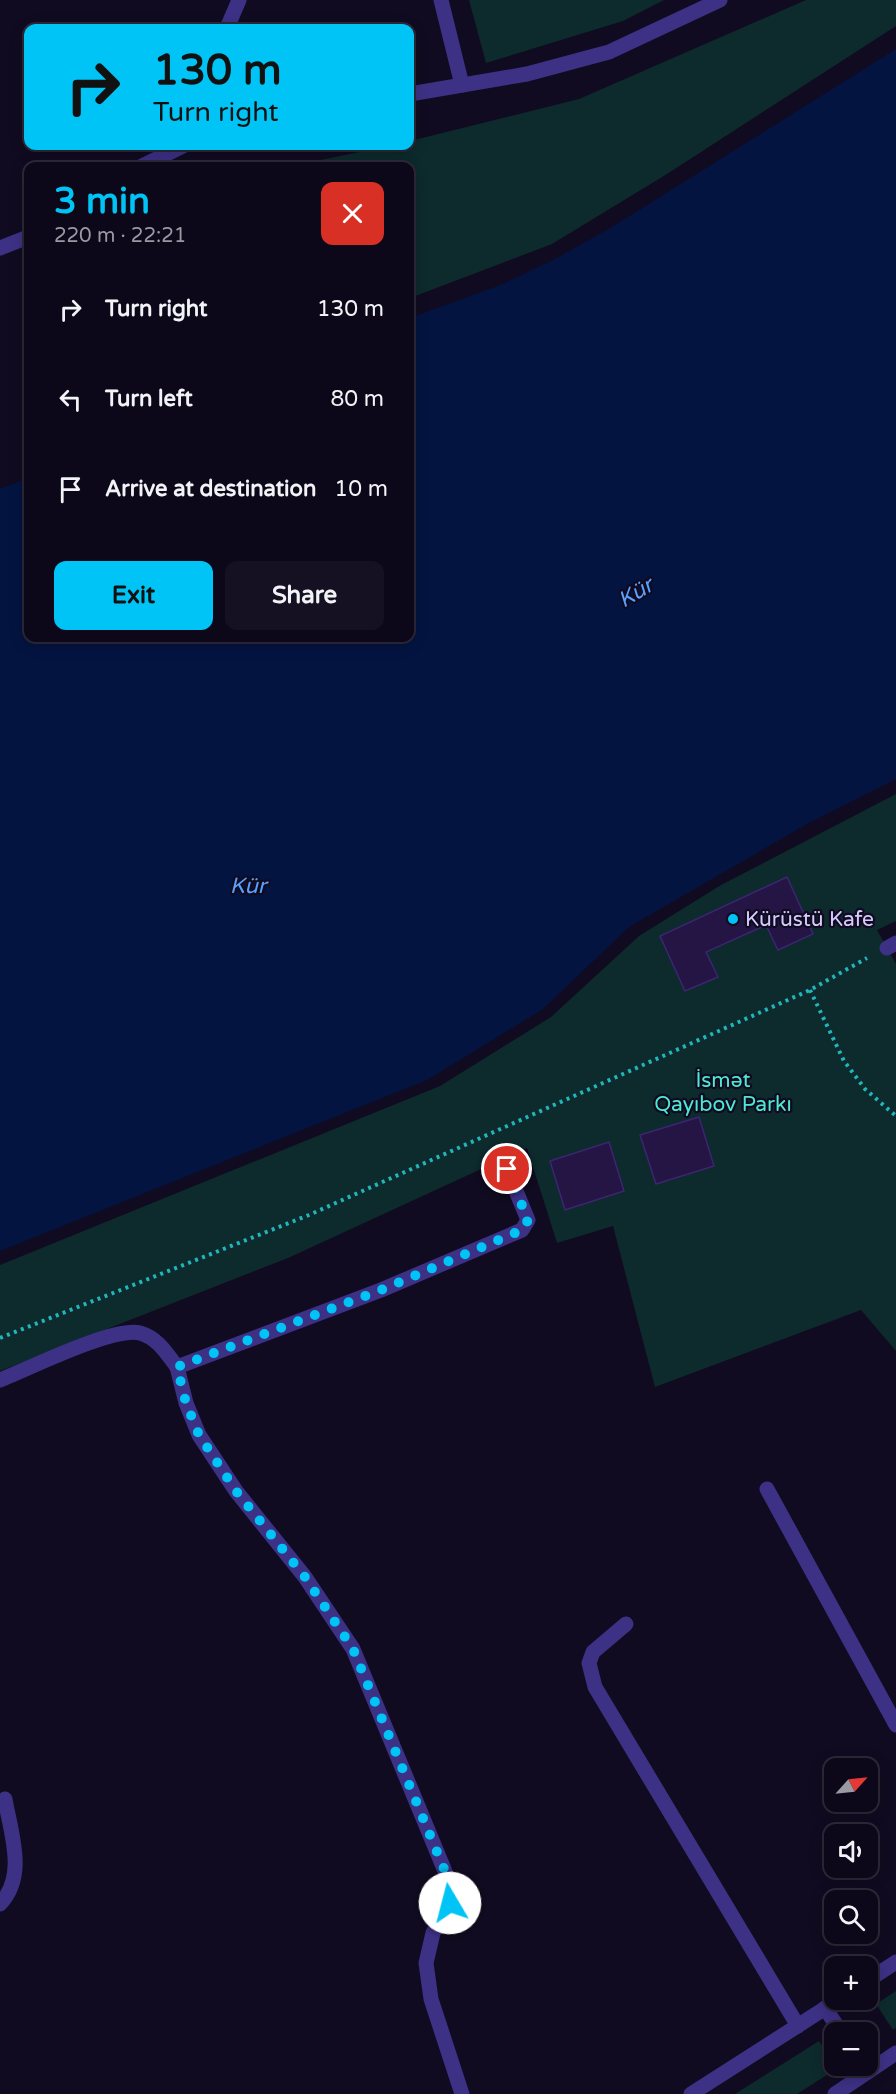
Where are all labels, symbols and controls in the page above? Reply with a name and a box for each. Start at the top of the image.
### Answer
text: 130 m [153,45,282,96]
icon: right [54,48,132,126]
text: Turn right [153,96,279,129]
text: 3 min [54,180,150,223]
button: close [321,182,384,245]
text: 220 m · 22:21 [54,224,186,248]
icon: right [54,293,87,326]
text: Turn right [105,296,207,322]
text: 130 m [317,296,384,322]
icon: left [54,383,87,416]
text: Turn left [105,386,193,412]
text: 80 m [330,386,384,412]
icon: arrive [54,473,87,506]
text: Arrive at destination [105,476,316,502]
text: 10 m [334,476,388,502]
button: Exit [54,561,213,630]
button: Share [225,561,384,630]
water label: Kür [613,571,660,613]
water label: Kür [230,873,269,899]
place label: Kürüstü Kafe [745,907,874,932]
marker: Kürüstü Kafe [726,912,740,926]
park label: İsmət Qayıbov Parkı [654,1068,792,1117]
pin [481,1143,532,1194]
icon: arrive [490,1152,523,1185]
north arrow [824,1758,878,1812]
map controls [824,1758,878,2076]
button: sound [824,1824,878,1878]
position arrow [418,1871,482,1935]
button: search [824,1890,878,1944]
button: + [824,1956,878,2010]
button: − [824,2022,878,2076]

